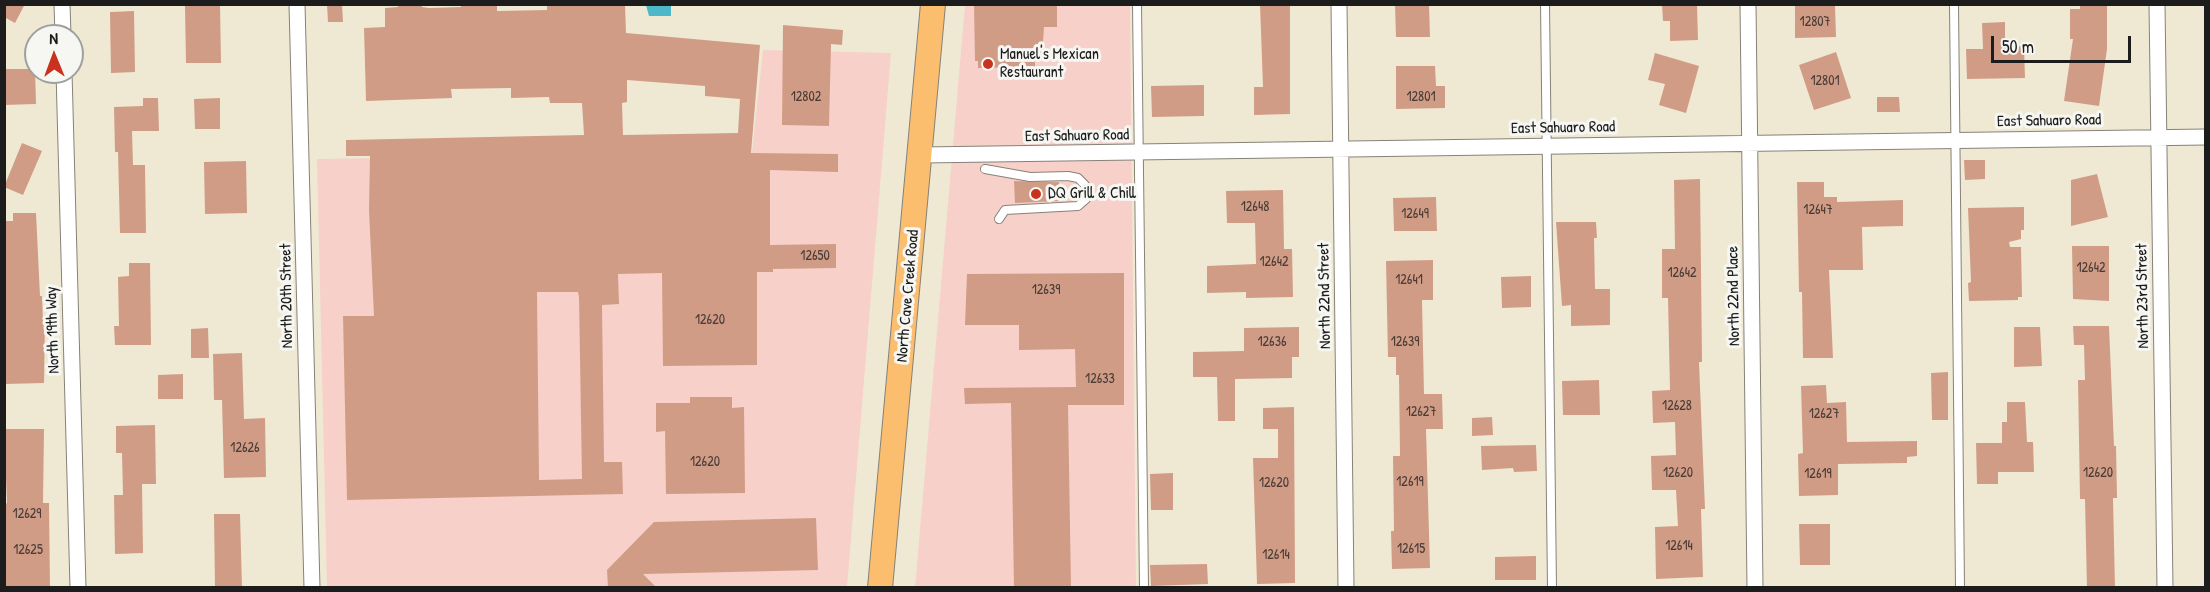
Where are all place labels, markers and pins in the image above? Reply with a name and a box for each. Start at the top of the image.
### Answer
place label: Manuel's Mexican Restaurant [1000,45,1099,83]
marker: Manuel's Mexican Restaurant [981,57,995,71]
place label: DQ Grill & Chill [1048,184,1136,204]
marker: DQ Grill & Chill [1029,187,1043,201]

